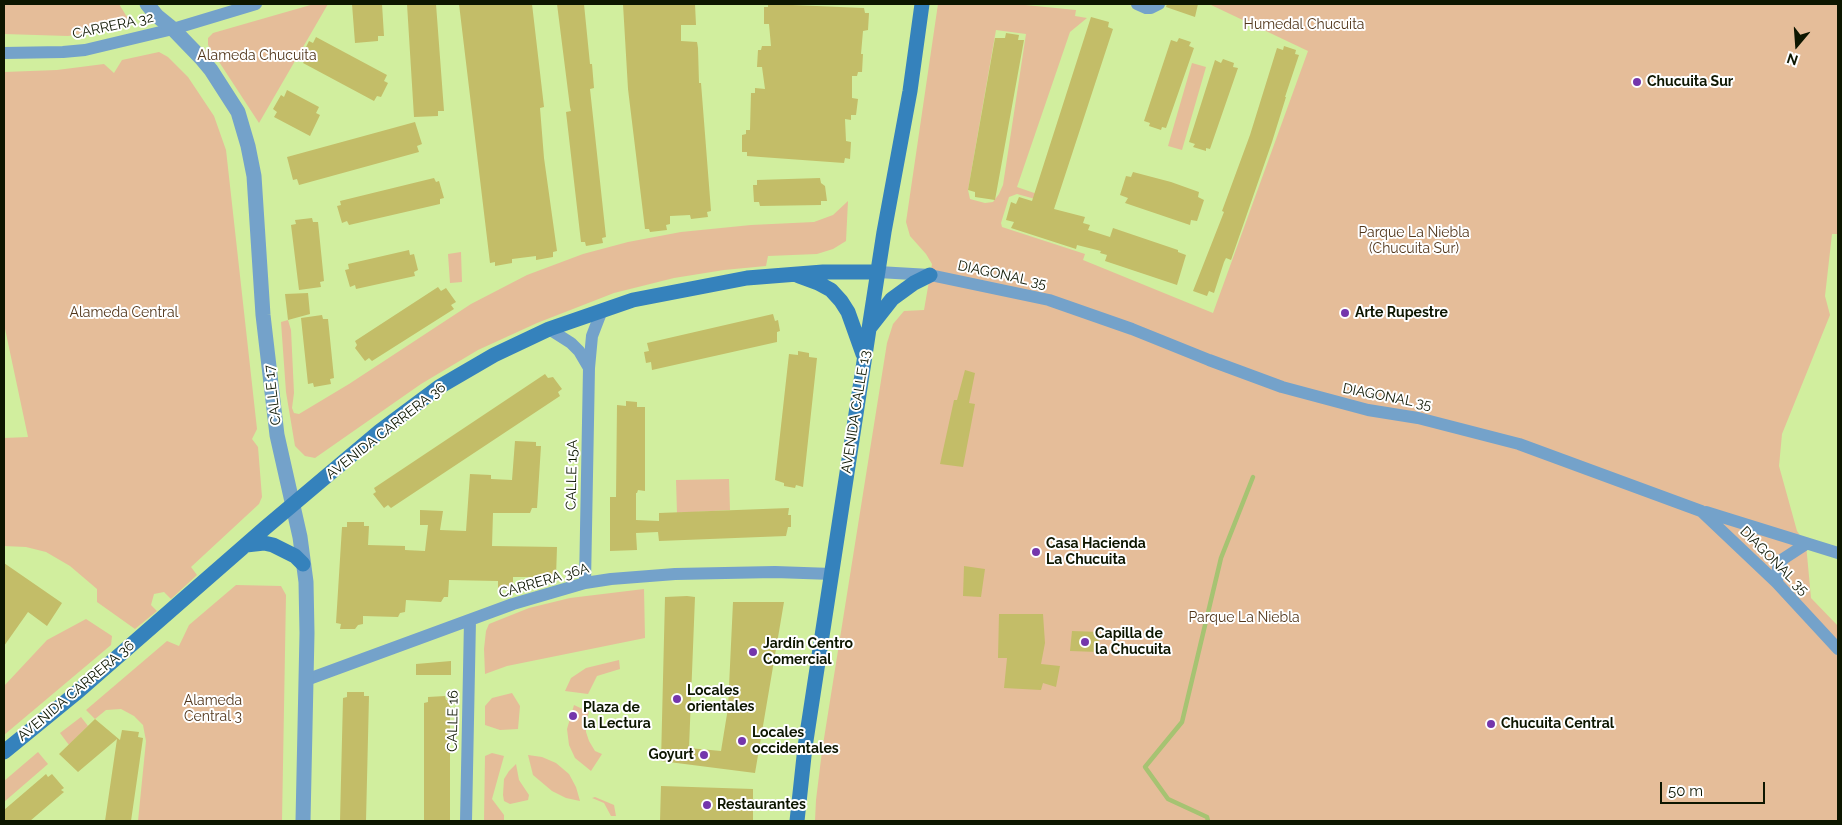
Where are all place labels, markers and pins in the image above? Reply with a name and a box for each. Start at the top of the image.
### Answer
place label: Chucuita Sur [1647,74,1733,90]
marker: Chucuita Sur [1631,76,1643,88]
place label: Arte Rupestre [1355,305,1448,321]
marker: Arte Rupestre [1339,307,1351,319]
place label: Casa Hacienda La Chucuita [1046,536,1146,568]
marker: Casa Hacienda La Chucuita [1030,546,1042,558]
place label: Capilla de la Chucuita [1095,626,1171,658]
place label: Jardín Centro Comercial [763,636,853,669]
marker: Capilla de la Chucuita [1079,636,1091,648]
marker: Jardín Centro Comercial [747,646,759,658]
place label: Locales orientales [687,683,754,716]
marker: Locales orientales [671,693,683,705]
place label: Plaza de la Lectura [583,700,651,732]
marker: Plaza de la Lectura [567,710,579,722]
place label: Chucuita Central [1501,716,1614,732]
marker: Chucuita Central [1485,718,1497,730]
place label: Locales occidentales [752,725,839,758]
marker: Locales occidentales [736,735,748,747]
place label: Goyurt [648,747,694,763]
marker: Goyurt [698,749,710,761]
place label: Restaurantes [717,797,806,813]
marker: Restaurantes [701,799,713,811]

